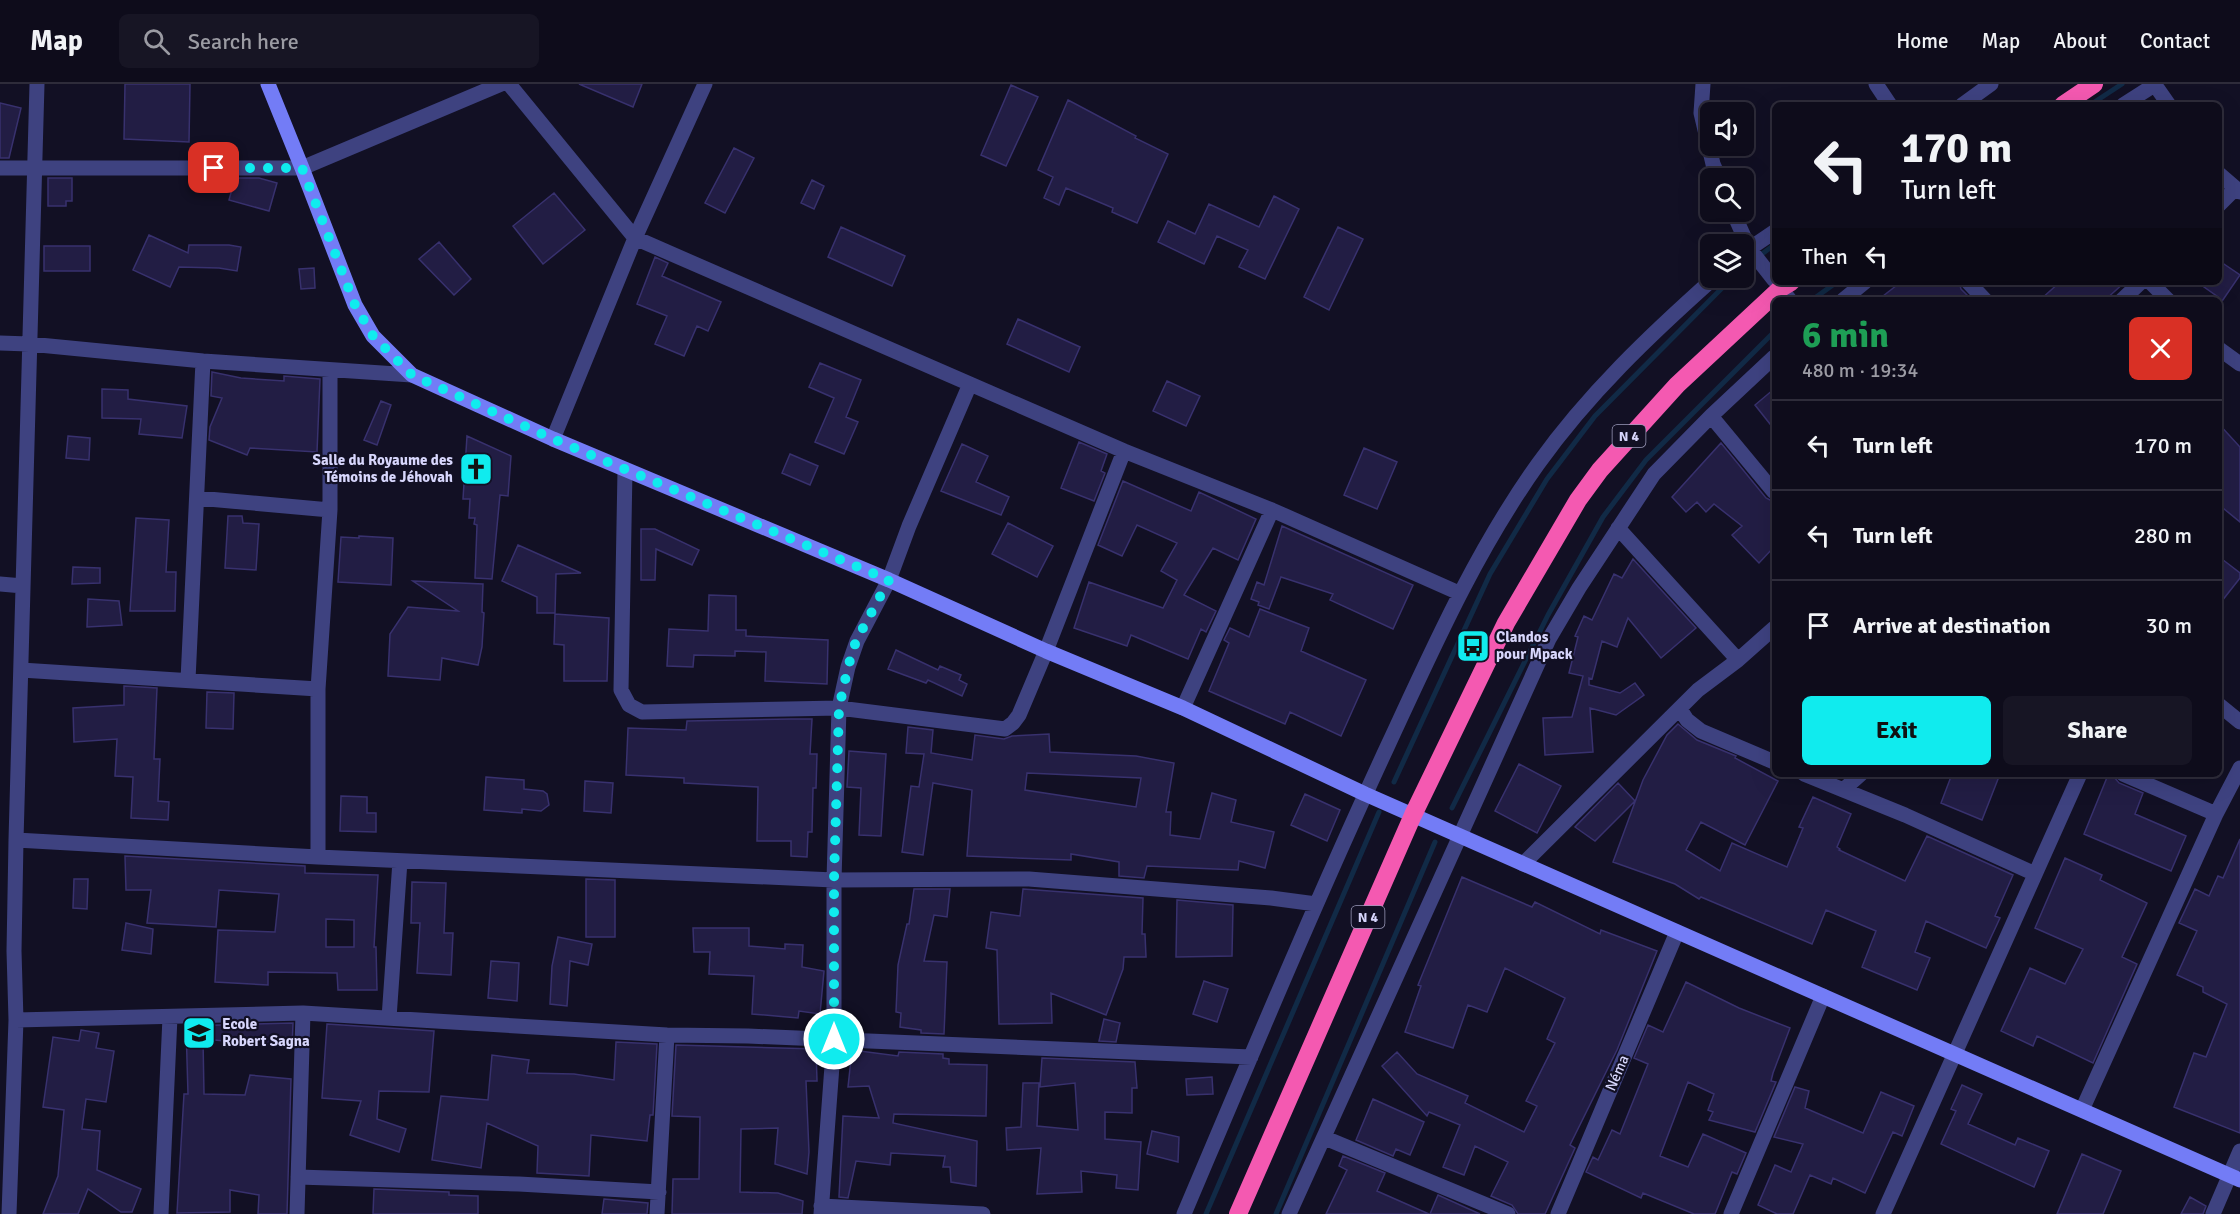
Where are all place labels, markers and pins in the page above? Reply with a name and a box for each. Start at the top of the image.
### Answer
pin [188,142,239,193]
place label: Salle du Royaume des Témoins de Jéhovah [313,451,453,486]
church icon: Salle du Royaume des Témoins de Jéhovah [458,451,494,487]
bus stop icon: Clandos pour Mpack [1455,628,1491,664]
place label: Clandos pour Mpack [1496,628,1573,663]
school or university icon: Ecole Robert Sagna [181,1015,217,1051]
place label: Ecole Robert Sagna [222,1015,310,1050]

